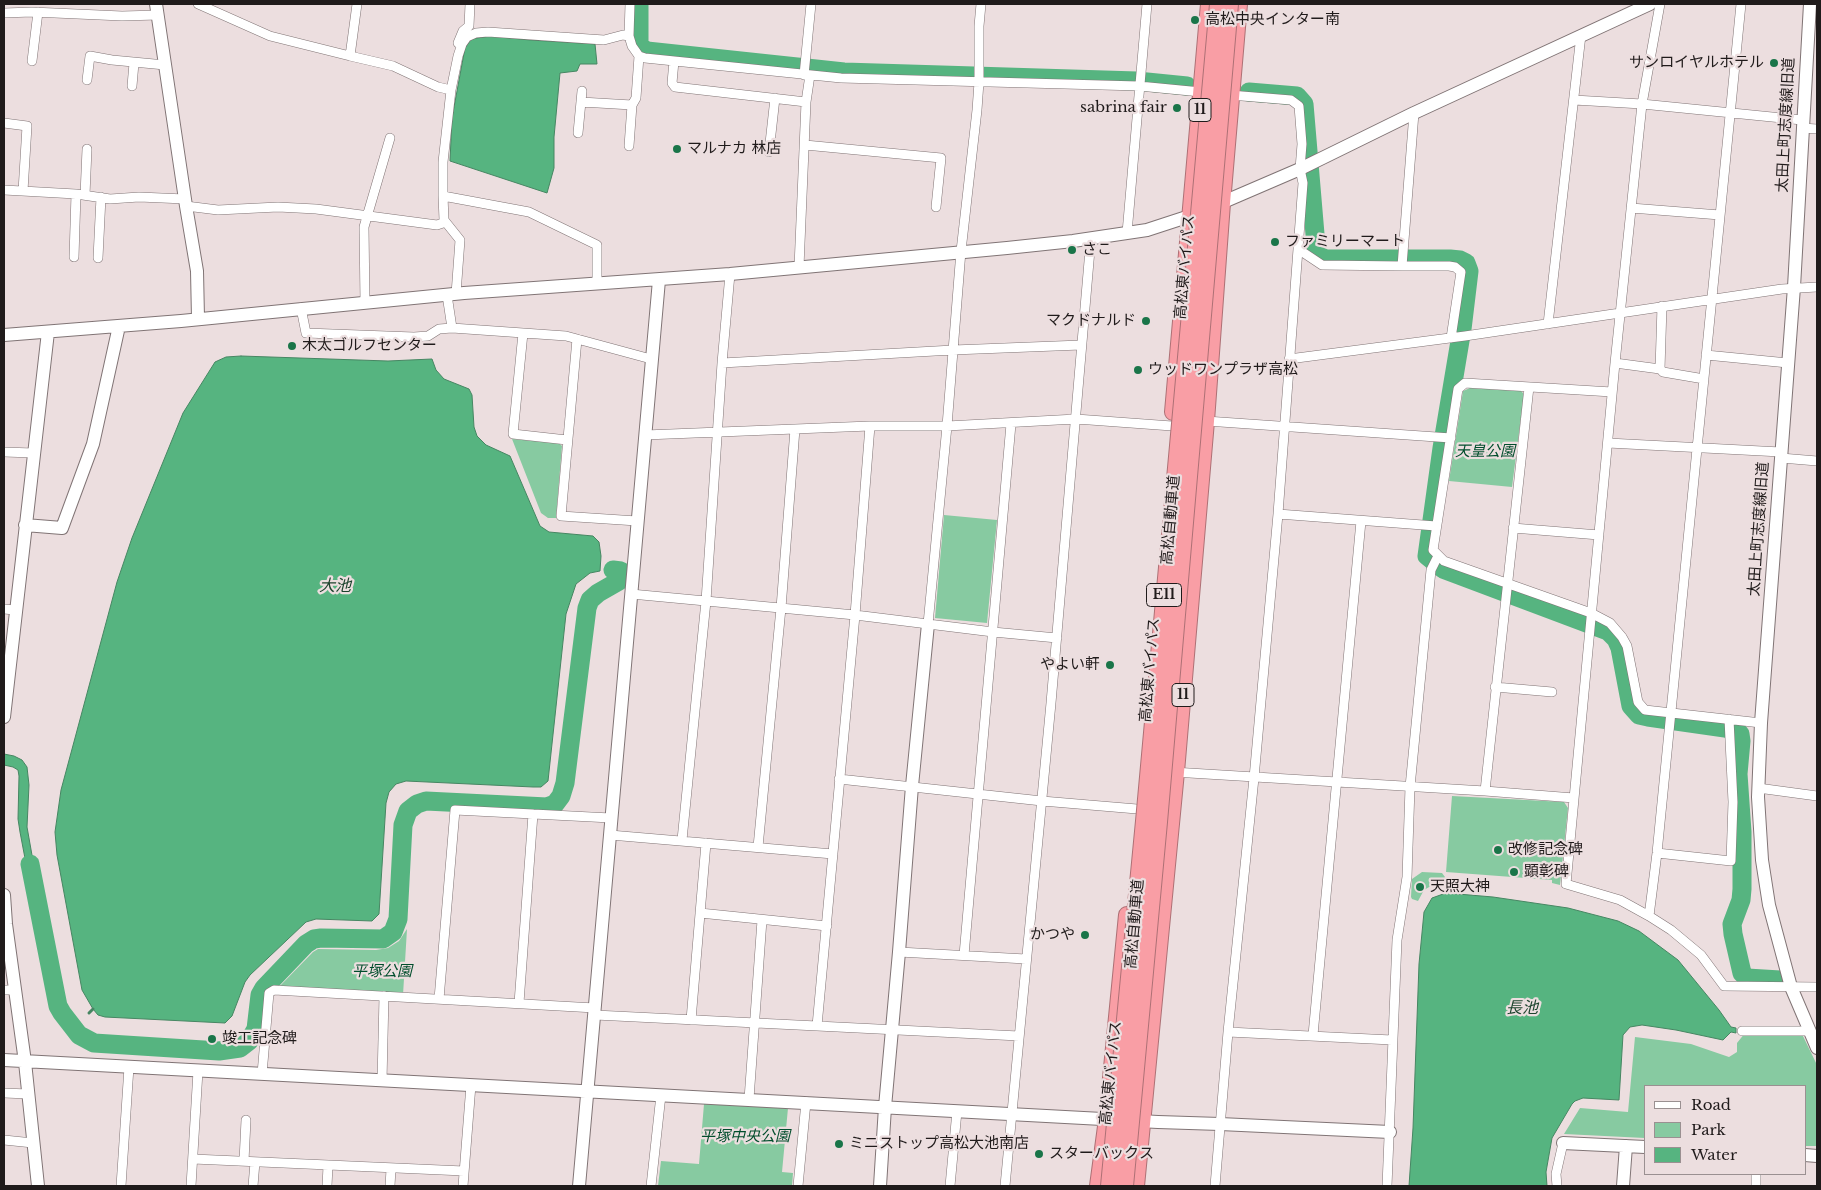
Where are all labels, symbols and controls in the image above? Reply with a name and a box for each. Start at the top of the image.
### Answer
place label: 高松中央インター南 [1205,11,1340,29]
marker: 高松中央インター南 [1189,14,1201,26]
place label: サンロイヤルホテル [1629,54,1764,72]
marker: サンロイヤルホテル [1768,57,1780,69]
street label: 太田上町志度線旧道 [1773,57,1799,193]
road number: 11 [1189,98,1211,122]
place label: sabrina fair [1080,99,1167,117]
marker: sabrina fair [1171,102,1183,114]
place label: マルナカ 林店 [687,140,781,158]
marker: マルナカ 林店 [671,143,683,155]
street label: 高松東バイパス [1171,214,1199,320]
place label: ファミリーマート [1285,233,1405,251]
marker: ファミリーマート [1269,236,1281,248]
place label: さこ [1082,241,1112,259]
marker: さこ [1066,244,1078,256]
place label: マクドナルド [1046,312,1136,330]
marker: マクドナルド [1140,315,1152,327]
place label: 木太ゴルフセンター [302,337,437,355]
marker: 木太ゴルフセンター [286,340,298,352]
place label: ウッドワンプラザ高松 [1148,361,1298,379]
marker: ウッドワンプラザ高松 [1132,364,1144,376]
park label: 天皇公園 [1455,443,1515,461]
street label: 太田上町志度線旧道 [1745,461,1773,597]
street label: 高松自動車道 [1158,474,1184,566]
water label: 大池 [319,576,351,596]
road number: E11 [1146,584,1182,606]
street label: 高松東バイパス [1136,617,1164,723]
place label: やよい軒 [1040,656,1100,674]
marker: やよい軒 [1104,659,1116,671]
road number: 11 [1172,684,1194,706]
place label: 改修記念碑 [1508,841,1583,859]
marker: 改修記念碑 [1492,844,1504,856]
place label: 顕彰碑 [1524,863,1569,881]
marker: 顕彰碑 [1508,866,1520,878]
street label: 高松自動車道 [1122,878,1148,970]
place label: 天照大神 [1430,878,1490,896]
marker: 天照大神 [1414,881,1426,893]
place label: かつや [1030,926,1075,944]
marker: かつや [1079,929,1091,941]
park label: 平塚公園 [352,963,412,981]
water label: 長池 [1506,998,1538,1018]
street label: 高松東バイパス [1097,1020,1125,1126]
place label: 竣工記念碑 [222,1030,297,1048]
marker: 竣工記念碑 [206,1033,218,1045]
legend [1644,1085,1806,1175]
text: Road [1691,1095,1731,1114]
text: Park [1691,1120,1726,1139]
park label: 平塚中央公園 [700,1128,790,1146]
place label: ミニストップ高松大池南店 [849,1135,1029,1153]
marker: ミニストップ高松大池南店 [833,1138,845,1150]
place label: スターバックス [1049,1145,1154,1163]
text: Water [1691,1145,1737,1164]
marker: スターバックス [1033,1148,1045,1160]

